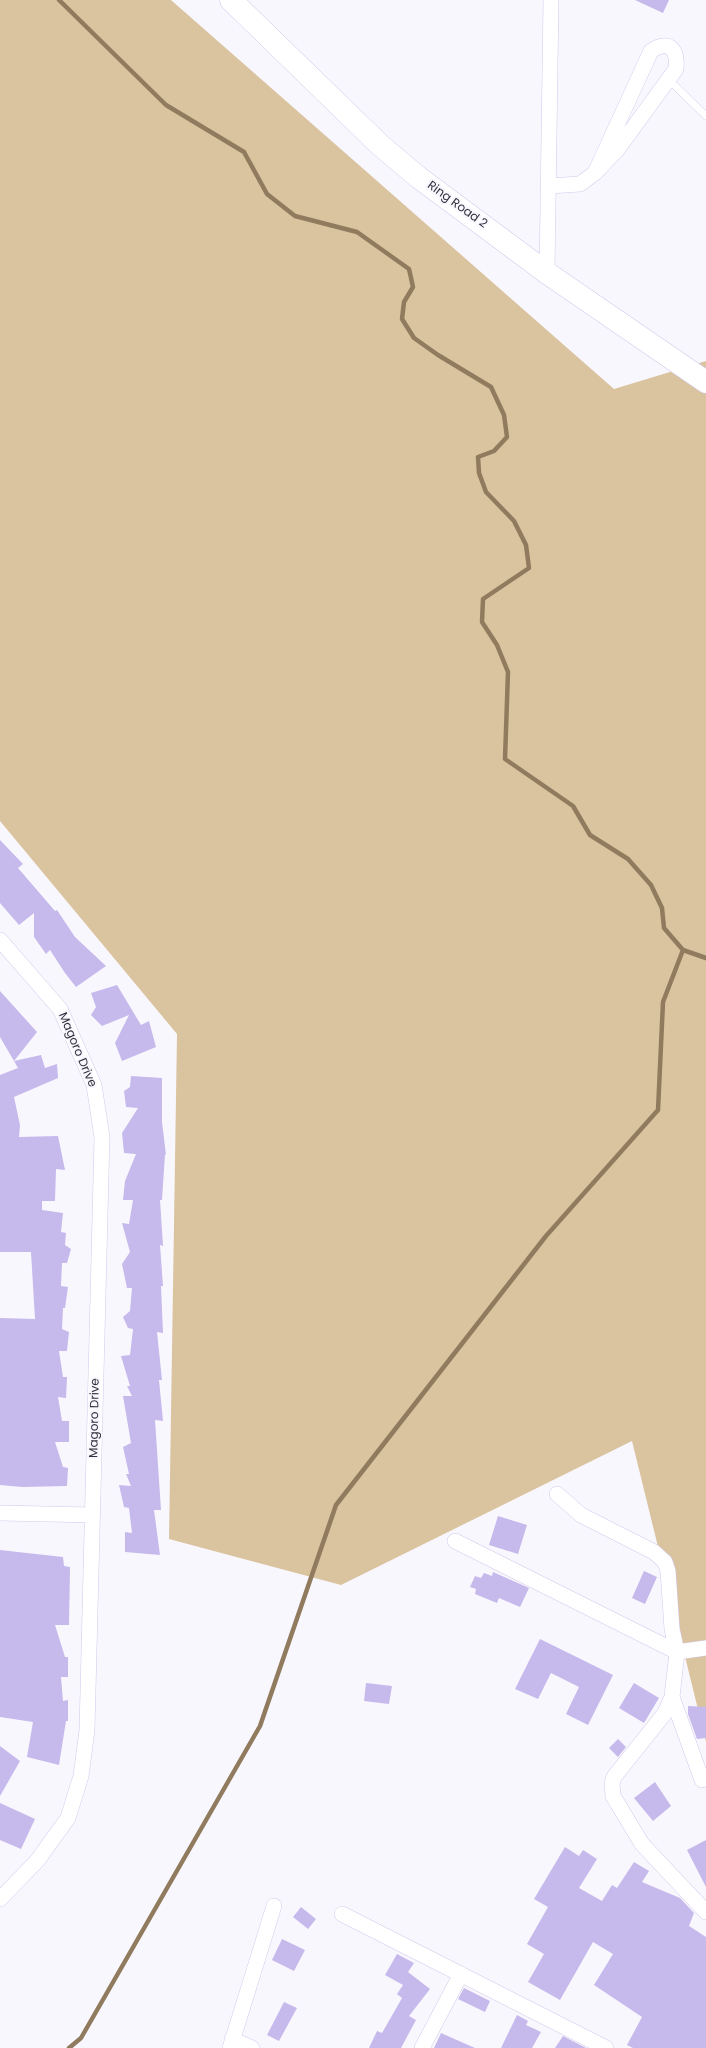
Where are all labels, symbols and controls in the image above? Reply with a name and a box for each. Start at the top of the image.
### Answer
street label: Ring Road 2 [424,178,490,232]
street label: Magoro Drive [55,1011,99,1089]
street label: Magoro Drive [87,1378,103,1458]

